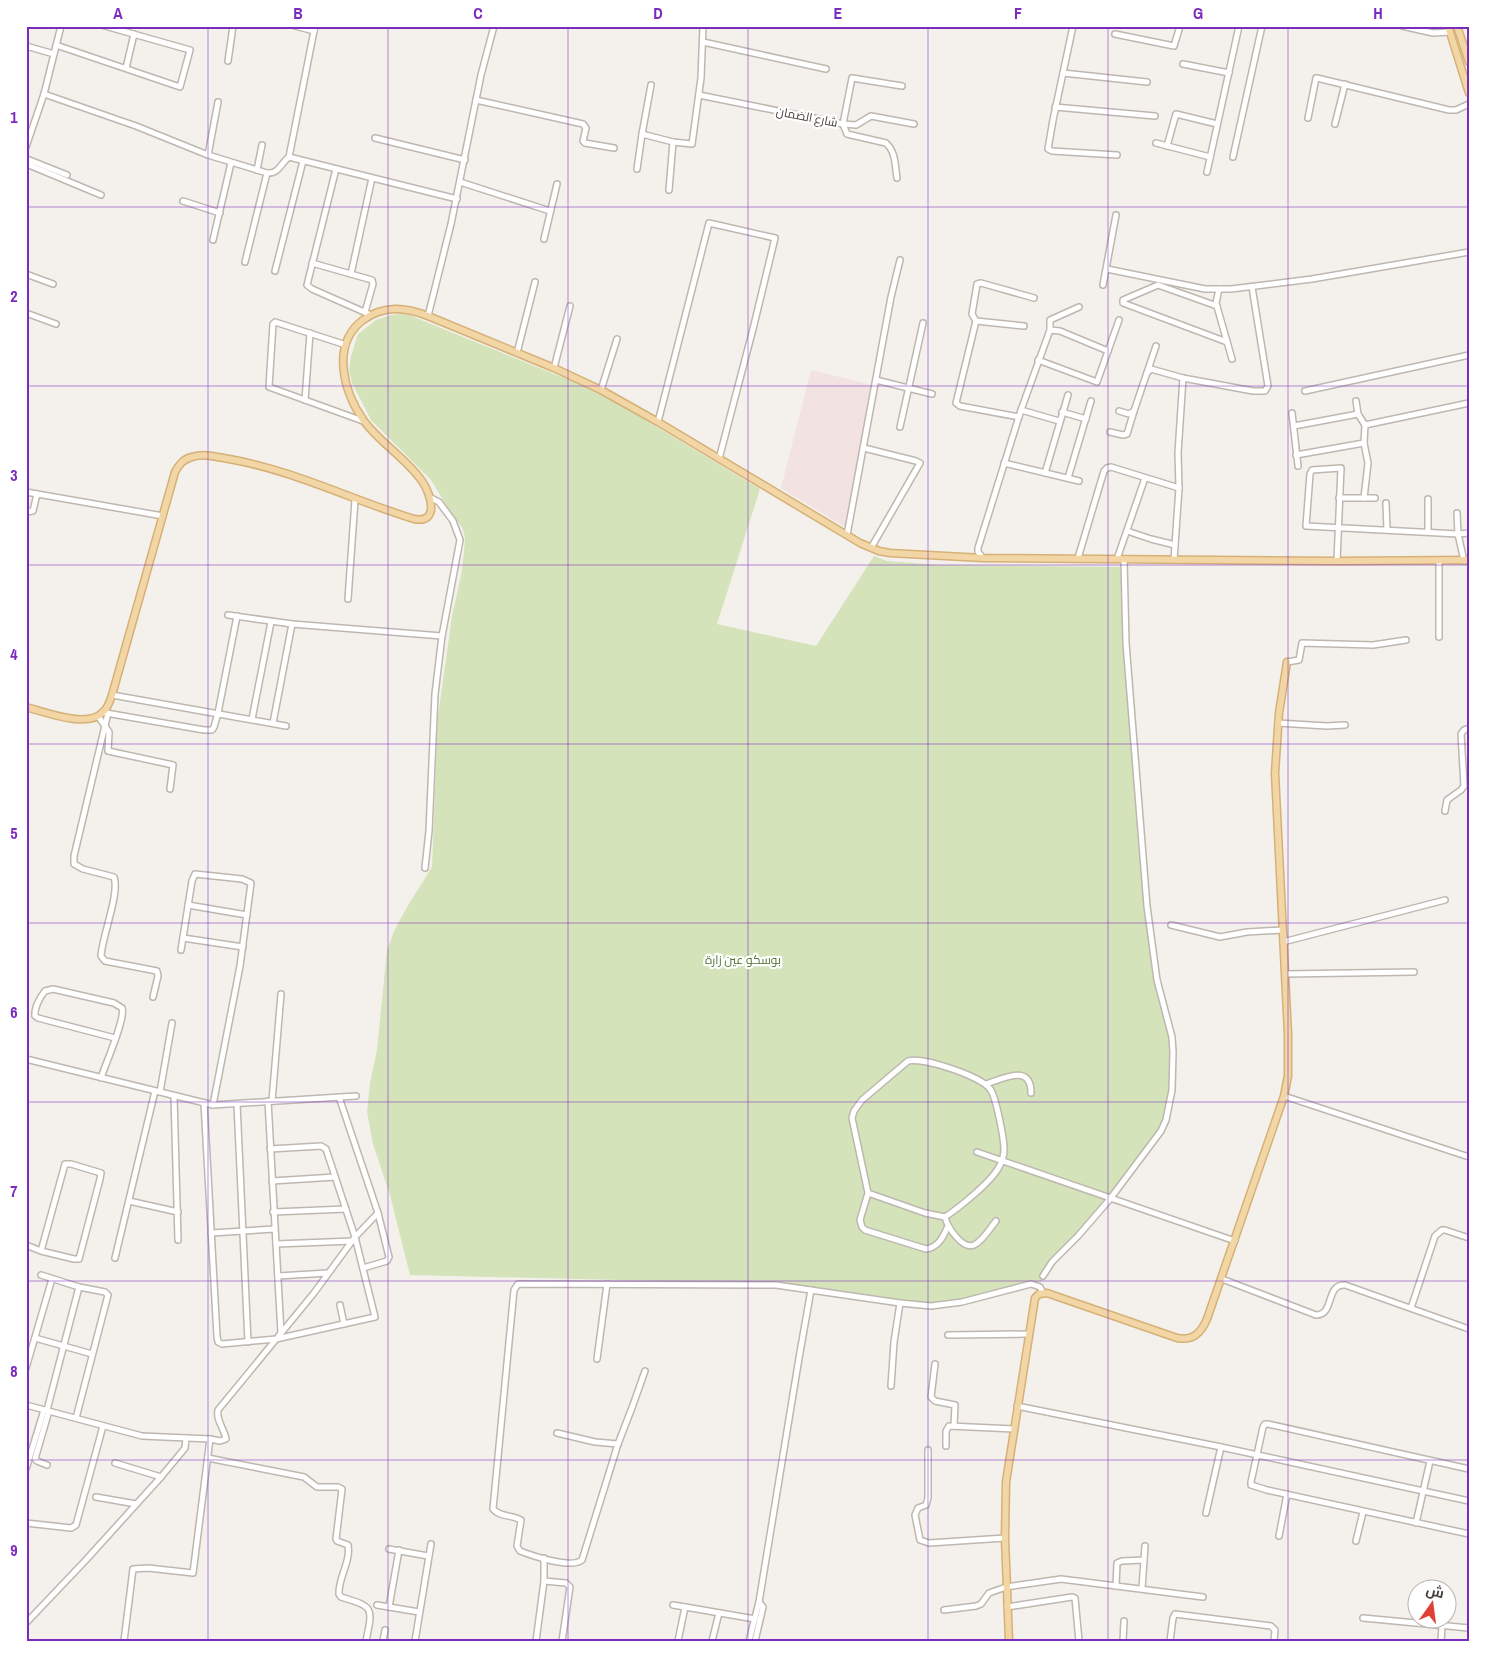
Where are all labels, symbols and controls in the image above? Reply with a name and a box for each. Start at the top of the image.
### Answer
text: A [113,2,123,24]
text: B [293,2,303,24]
text: C [473,2,483,24]
text: D [653,2,663,24]
text: E [834,2,843,24]
text: F [1014,2,1022,24]
text: G [1193,2,1203,24]
text: H [1373,2,1383,24]
street label: شارع الضمان [775,103,839,131]
text: 1 [10,106,18,128]
text: 2 [10,285,18,307]
text: 3 [10,464,18,486]
text: 4 [10,643,18,665]
text: 5 [10,822,18,844]
park label: بوسكو عين زارة [705,952,781,968]
text: 6 [10,1001,18,1023]
text: 7 [10,1180,18,1202]
text: 8 [10,1360,18,1382]
text: 9 [10,1539,18,1561]
north arrow [1408,1580,1458,1630]
text: ش [1424,1580,1446,1602]

